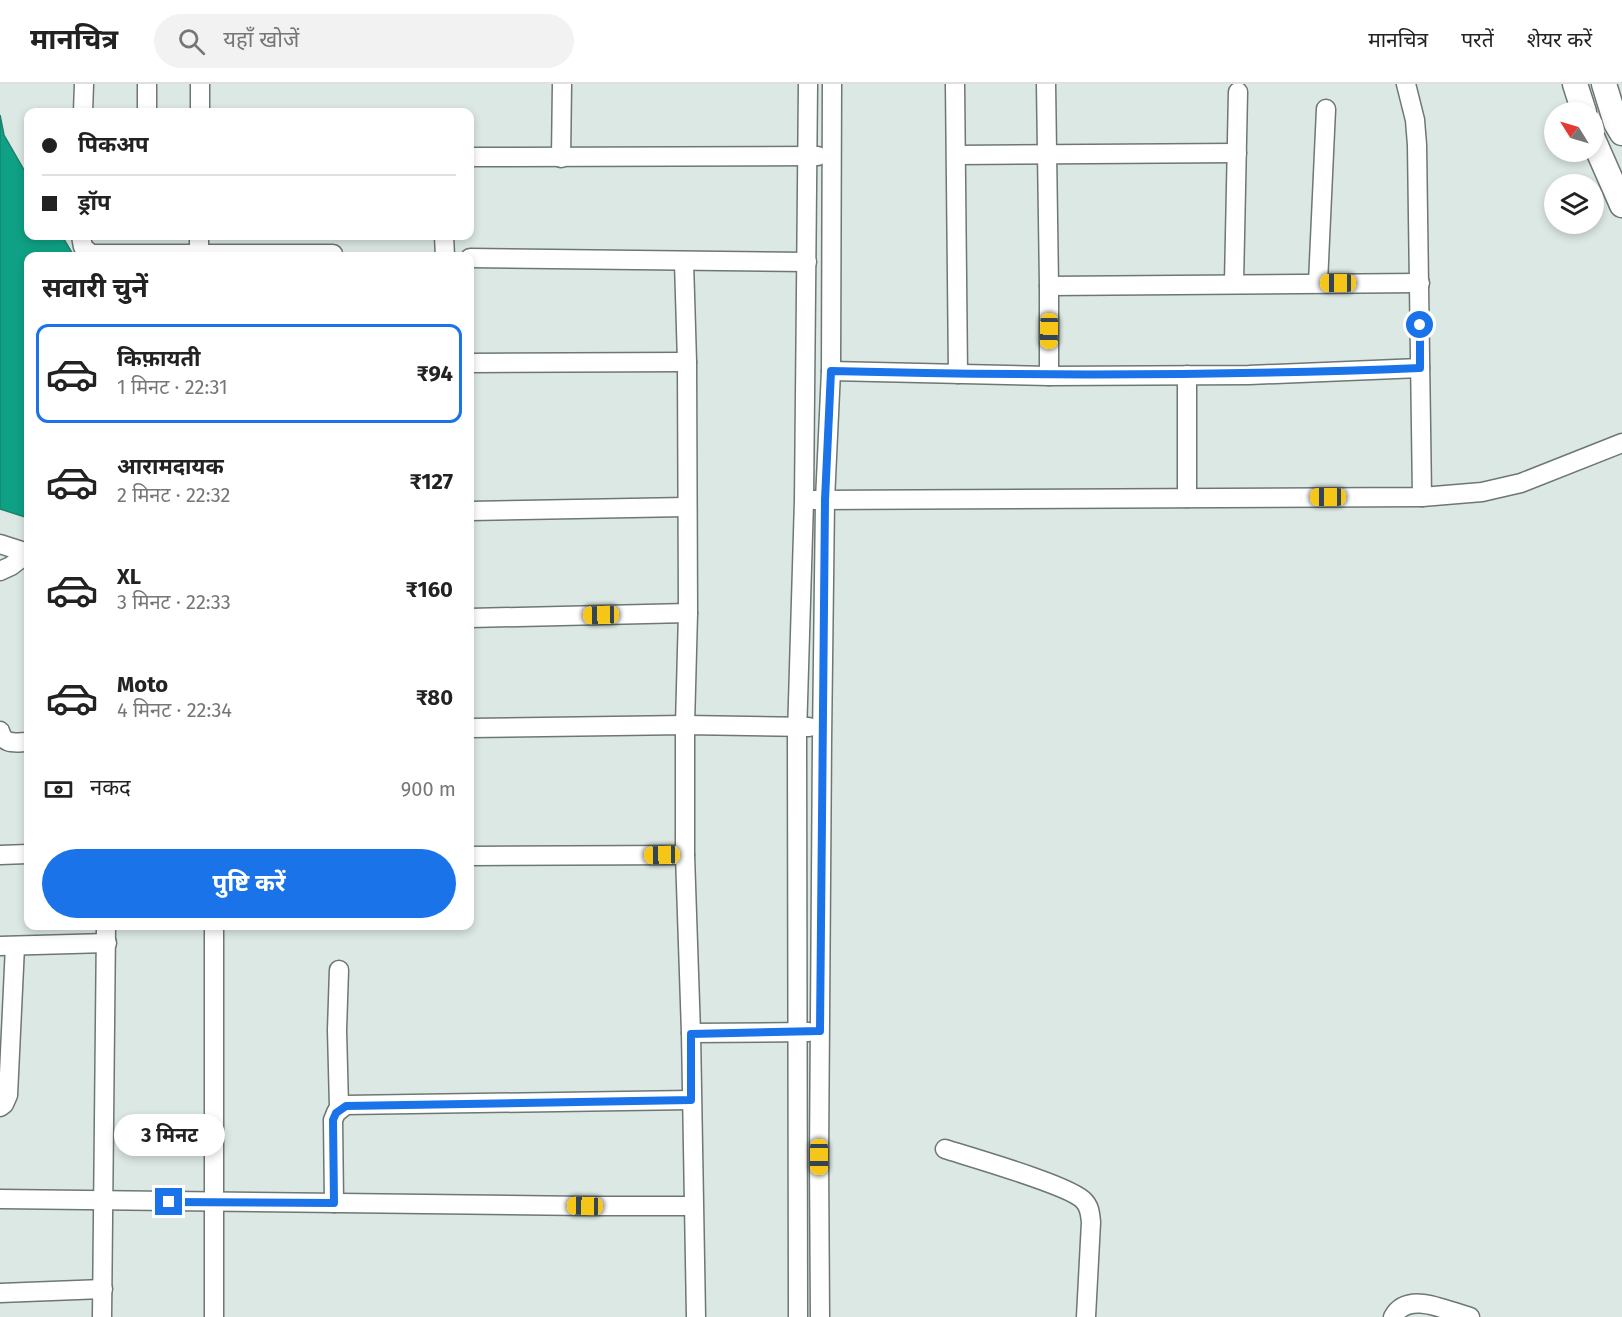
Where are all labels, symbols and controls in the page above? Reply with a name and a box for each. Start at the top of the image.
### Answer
search box [154,14,574,68]
text: मानचित्र [30,23,118,56]
icon: search [175,25,208,58]
text: यहाँ खोजें [223,26,299,53]
text: मानचित्र [1368,27,1428,53]
text: परतें [1461,27,1494,53]
text: शेयर करें [1527,27,1592,53]
north arrow [1544,102,1604,162]
map controls [1544,102,1604,234]
text: पिकअप [78,131,149,158]
button: layers [1544,174,1604,234]
text: ड्रॉप [78,189,111,216]
text: सवारी चुनें [42,272,148,304]
car [1320,274,1356,292]
route start [1406,311,1433,338]
car [1040,313,1058,349]
text: किफ़ायती [117,345,201,372]
icon: car [45,347,99,401]
text: ₹94 [417,360,453,387]
text: 1 मिनट · 22:31 [117,375,228,399]
text: आरामदायक [117,453,224,480]
icon: car [45,455,99,509]
text: ₹127 [409,468,453,495]
text: 2 मिनट · 22:32 [117,483,230,507]
car [1310,488,1346,506]
icon: car [45,563,99,617]
text: XL [117,563,141,590]
text: ₹160 [406,576,453,603]
text: 3 मिनट · 22:33 [117,590,231,614]
car [583,606,619,624]
icon: car [45,671,99,725]
text: Moto [117,671,168,698]
text: ₹80 [416,684,453,711]
text: 4 मिनट · 22:34 [117,698,232,722]
icon: cash [42,773,75,806]
text: नकद [90,774,131,801]
text: 900 m [401,777,456,801]
car [644,846,680,864]
button: पुष्टि करें [42,849,456,918]
callout: 3 मिनट [114,1115,225,1157]
text: 3 मिनट [141,1123,198,1147]
car [810,1139,828,1175]
route end [155,1188,182,1215]
car [567,1197,603,1215]

